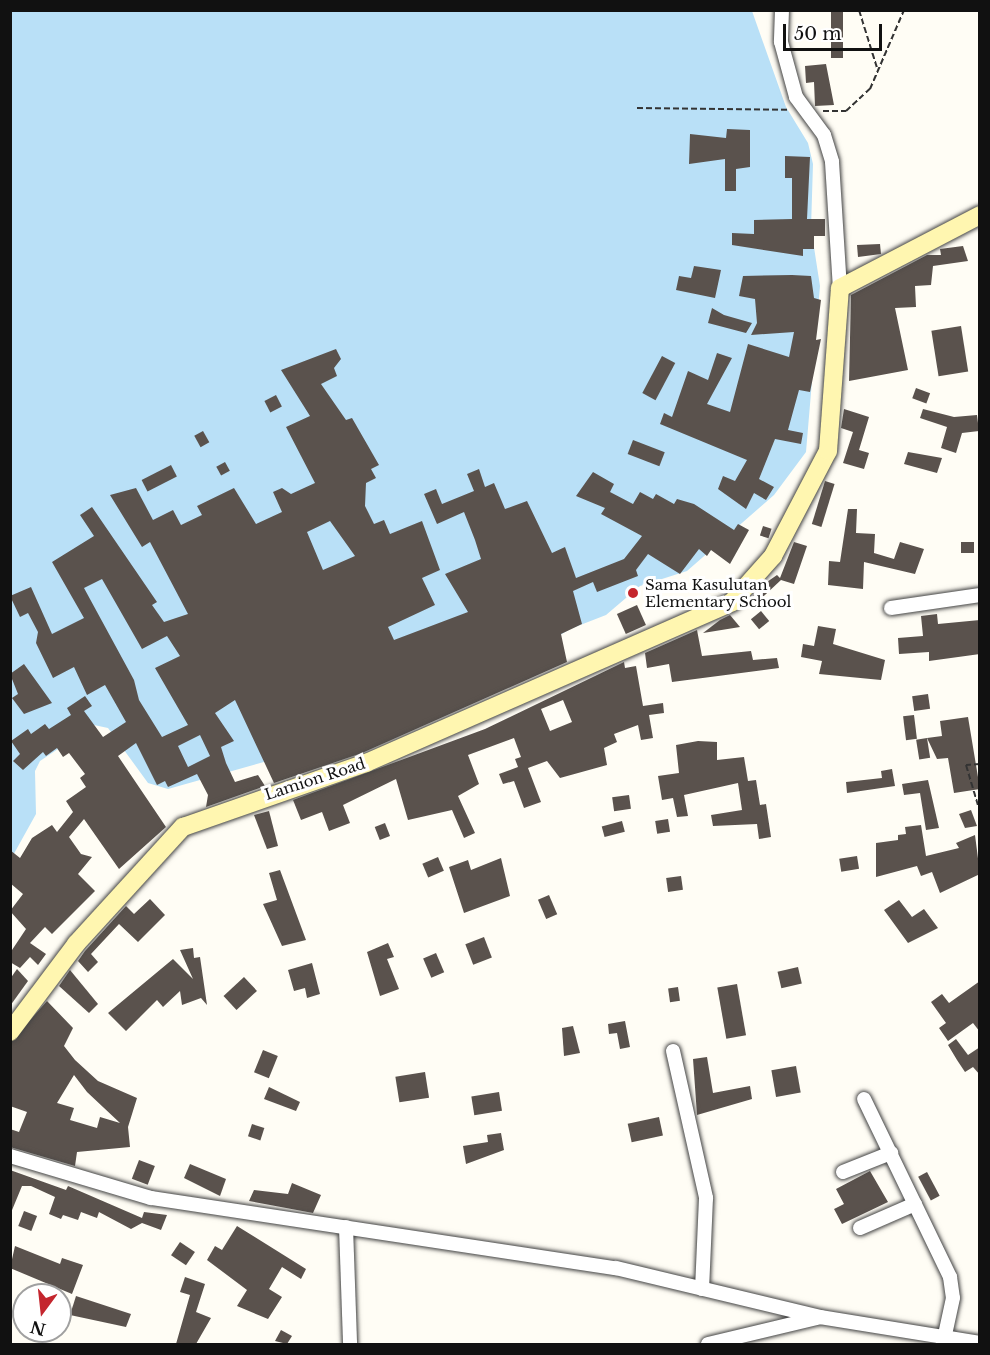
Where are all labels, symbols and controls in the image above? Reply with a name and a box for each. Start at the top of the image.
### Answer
scale bar [786,12,885,50]
text: 50 m [794,23,842,45]
place label: Sama Kasulutan Elementary School [645,575,792,610]
marker: Sama Kasulutan Elementary School [626,586,640,600]
street label: Lamion Road [262,754,368,804]
north arrow [12,1283,72,1343]
text: N [28,1317,48,1340]

